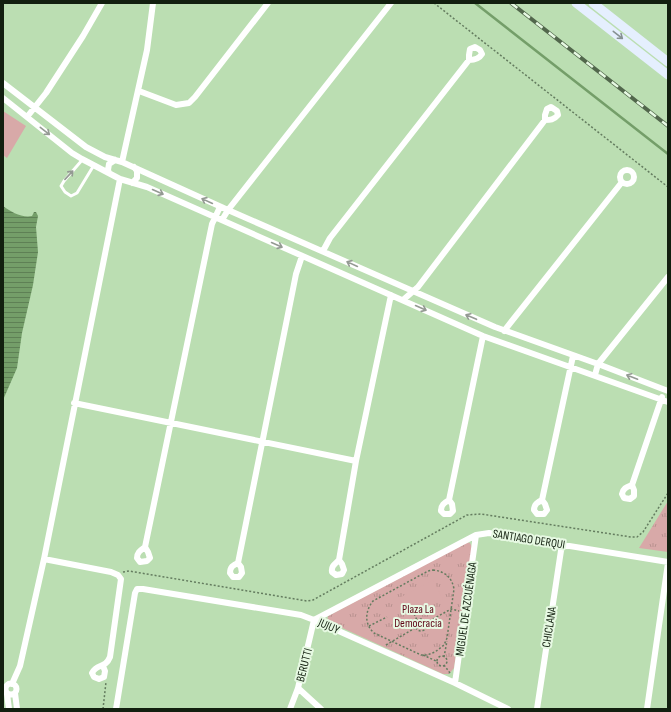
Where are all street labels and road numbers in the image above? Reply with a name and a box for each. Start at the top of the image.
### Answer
street label: SANTIAGO DERQUI [492,526,566,553]
street label: MIGUEL DE AZCUÉNAGA [452,560,481,657]
street label: CHICLANA [539,605,560,649]
street label: JUJUY [315,615,342,638]
street label: BERUTTI [293,647,316,683]

